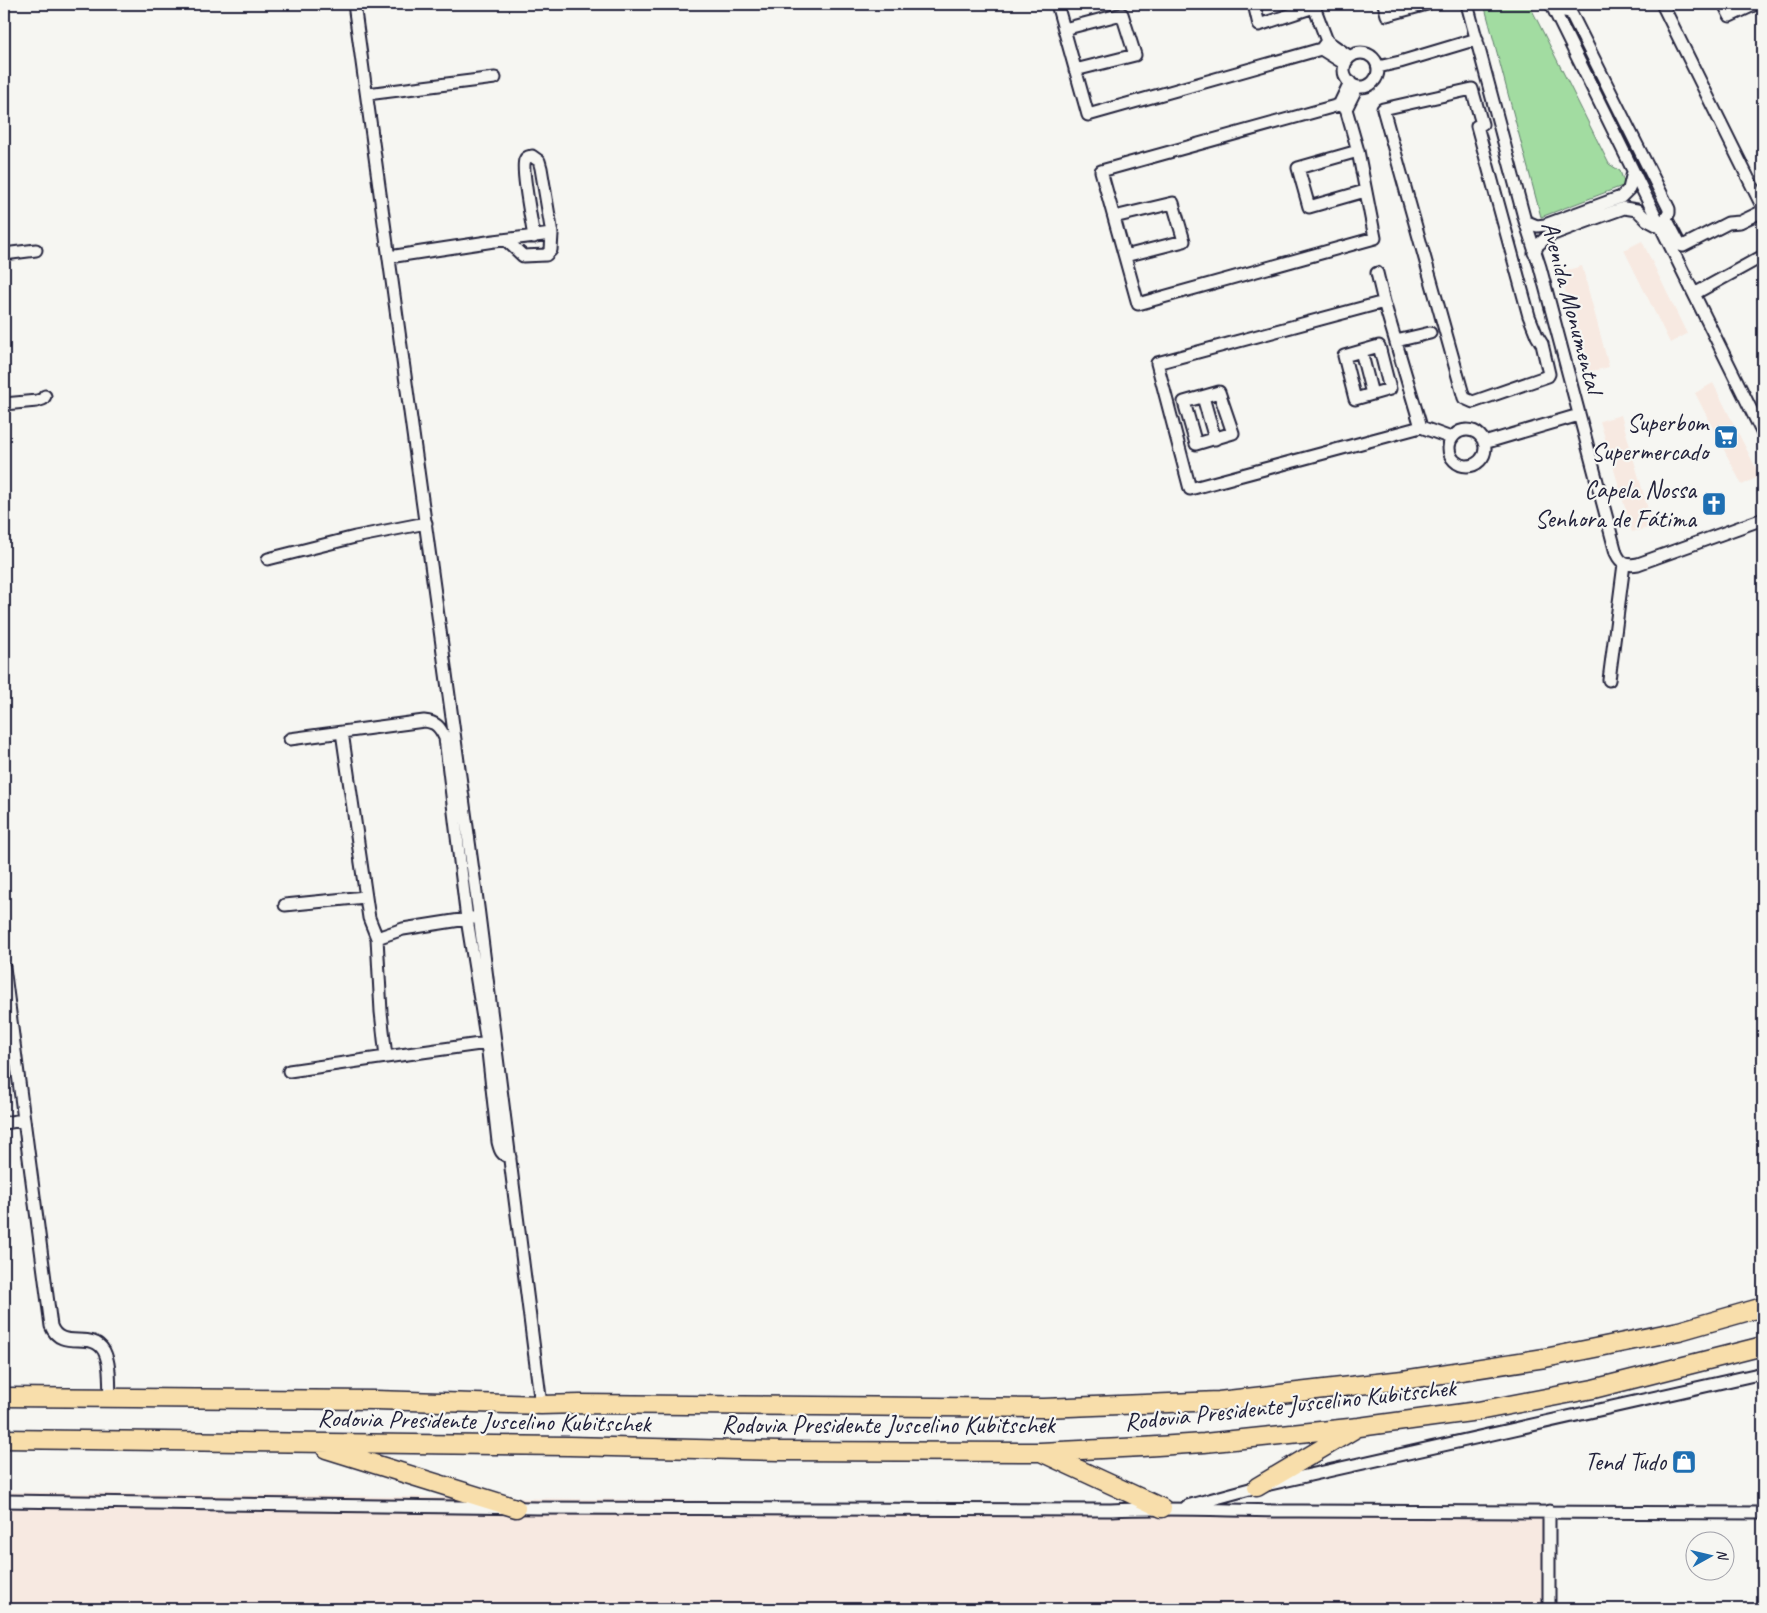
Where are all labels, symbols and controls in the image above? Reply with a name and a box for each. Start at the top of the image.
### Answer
street label: Avenida Monumental [1534,218,1612,401]
place label: Superbom Supermercado [1591,407,1711,468]
supermarket icon: Superbom Supermercado [1713,424,1739,450]
place label: Capela Nossa Senhora de Fátima [1535,474,1698,535]
church icon: Capela Nossa Senhora de Fátima [1701,491,1727,517]
street label: Rodovia Presidente Juscelino Kubitschek [1123,1371,1459,1438]
street label: Rodovia Presidente Juscelino Kubitschek [317,1402,653,1440]
street label: Rodovia Presidente Juscelino Kubitschek [721,1409,1056,1441]
place label: Tend Tudo [1584,1446,1667,1478]
shop icon: Tend Tudo [1671,1449,1697,1475]
north arrow [1684,1530,1734,1580]
text: N [1713,1549,1732,1562]

